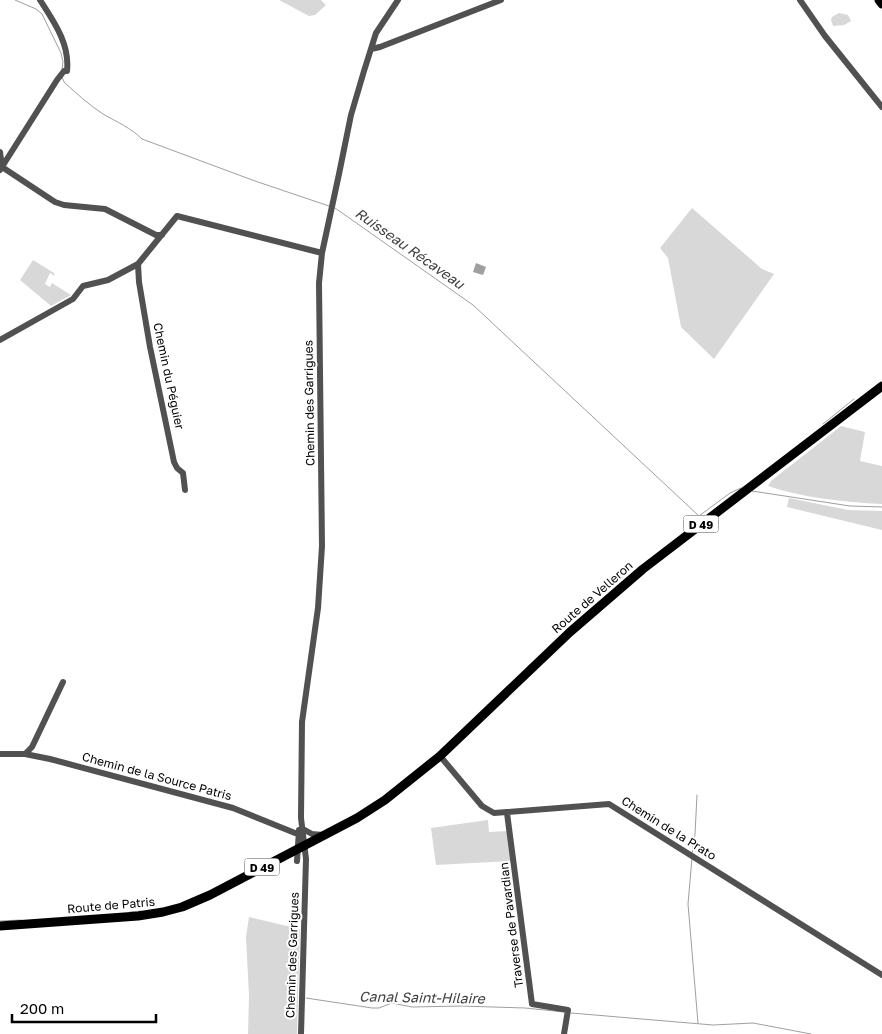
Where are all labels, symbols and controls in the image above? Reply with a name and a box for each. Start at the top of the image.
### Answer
water label: Ruisseau Récaveau [352,204,469,293]
street label: Chemin du Péguier [150,321,188,431]
street label: Chemin des Garrigues [300,340,318,466]
road number: D 49 [684,516,718,532]
street label: Route de Velleron [548,558,636,636]
street label: Chemin de la Source Patris [81,749,233,803]
street label: Chemin de la Prato [619,793,719,863]
road number: D 49 [244,859,280,876]
street label: Traverse de Pavardian [496,862,526,988]
street label: Chemin des Garrigues [282,892,302,1018]
street label: Route de Patris [66,894,156,916]
water label: Canal Saint-Hilaire [359,987,486,1007]
scale bar [12,992,156,1024]
text: 200 m [20,999,64,1017]

